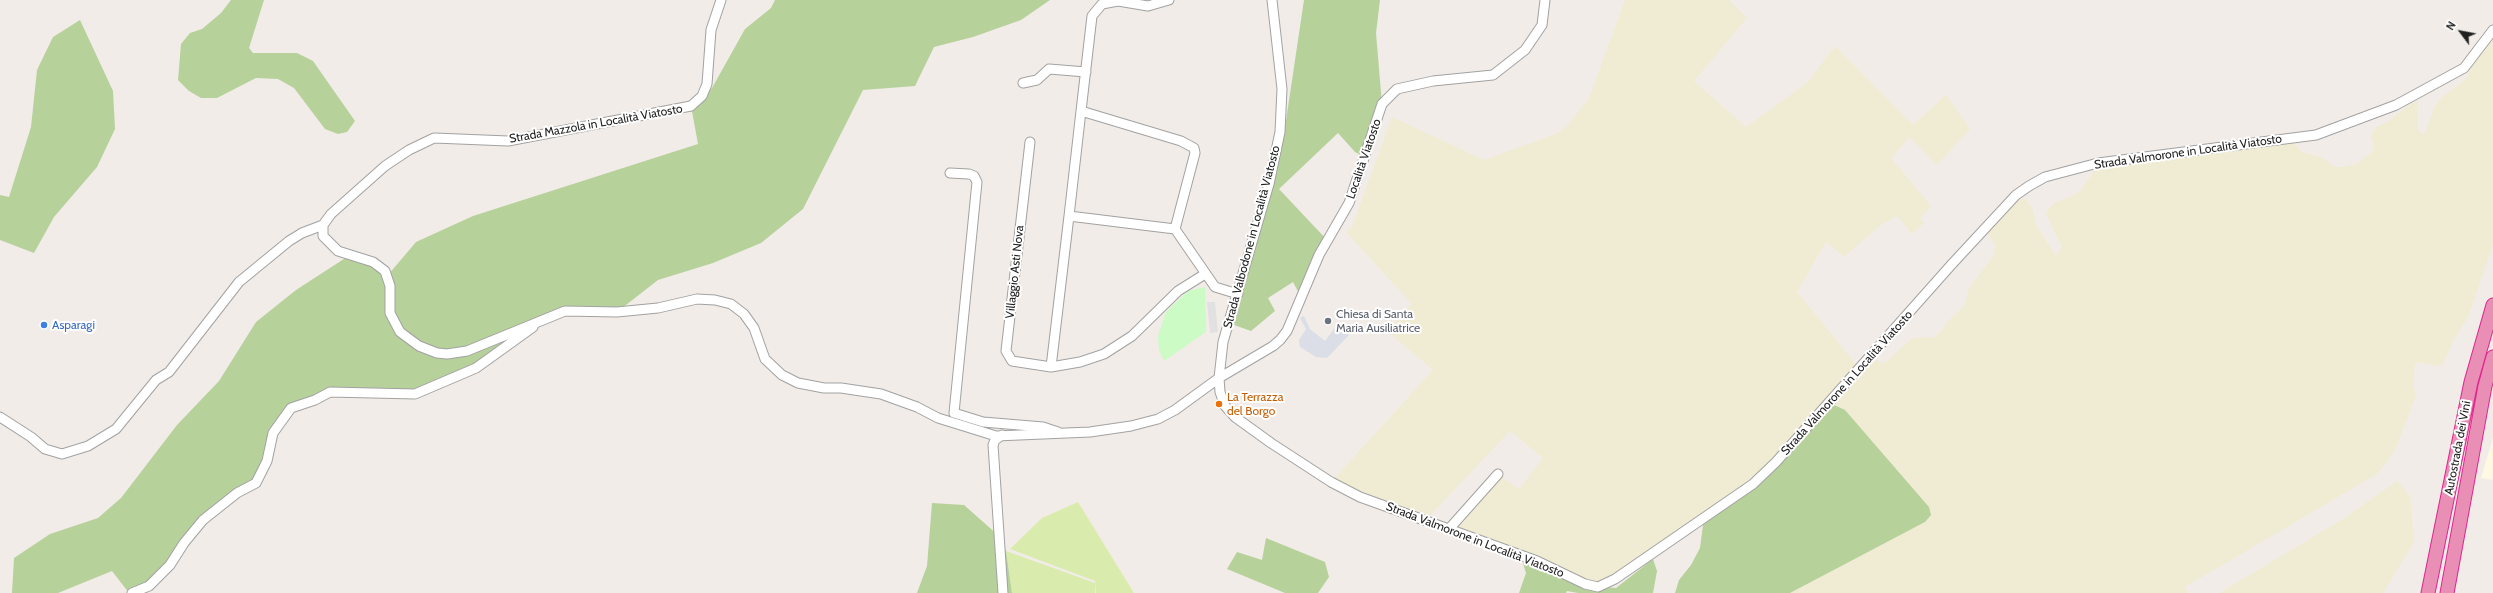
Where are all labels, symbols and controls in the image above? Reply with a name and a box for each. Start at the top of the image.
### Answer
north arrow [2441,12,2481,52]
text: N [2443,19,2459,33]
street label: Strada Mazzola in Località Viatosto [508,102,684,146]
street label: Località Viatosto [1344,117,1384,201]
street label: Strada Valmorone in Località Viatosto [2093,132,2283,172]
street label: Strada Valbodone in Località Viatosto [1221,144,1283,330]
street label: Villaggio Asti Nova [1003,225,1027,319]
place label: Chiesa di Santa Maria Ausiliatrice [1336,307,1420,335]
street label: Strada Valmorone in Località Viatosto [1778,308,1916,458]
marker: Chiesa di Santa Maria Ausiliatrice [1323,316,1333,326]
place label: Asparagi [52,318,95,332]
marker: Asparagi [39,320,49,330]
place label: La Terrazza del Borgo [1227,390,1283,418]
marker: La Terrazza del Borgo [1214,399,1224,409]
street label: Autostrada dei Vini [2442,400,2474,496]
street label: Strada Valmorone in Località Viatosto [1384,499,1566,581]

